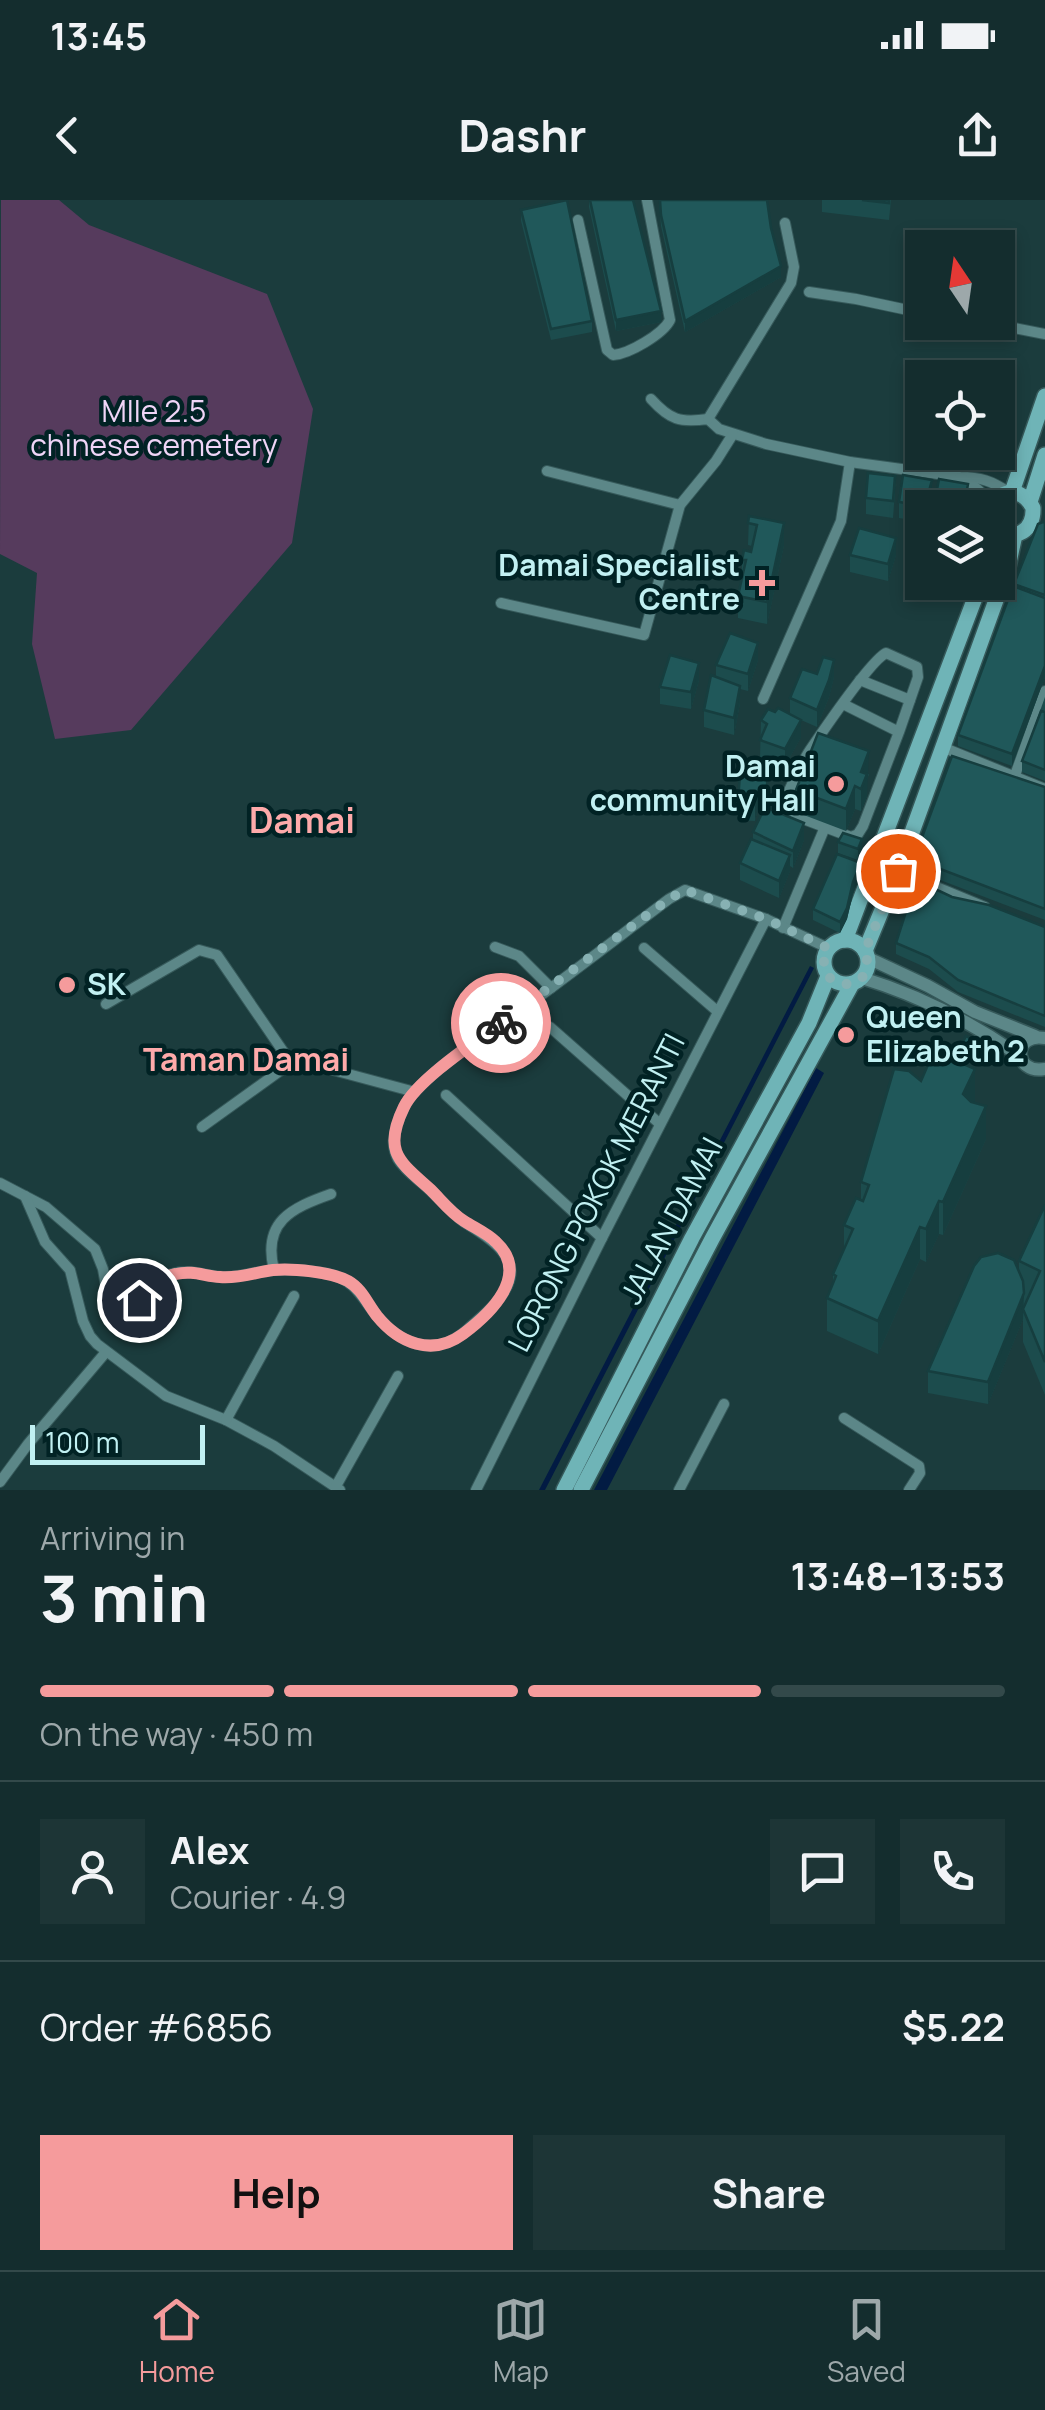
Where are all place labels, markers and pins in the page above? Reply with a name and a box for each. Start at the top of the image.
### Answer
place label: Damai Specialist Centre [498,544,740,619]
marker: Damai Specialist Centre [749,570,775,596]
place label: Damai community Hall [590,745,816,820]
marker: Damai community Hall [825,773,847,795]
pin [856,829,941,914]
place label: SK [87,963,127,1004]
marker: SK [56,974,78,996]
place label: Queen Elizabeth 2 [866,996,1025,1071]
marker: Queen Elizabeth 2 [835,1024,857,1046]
pin [97,1258,182,1343]

